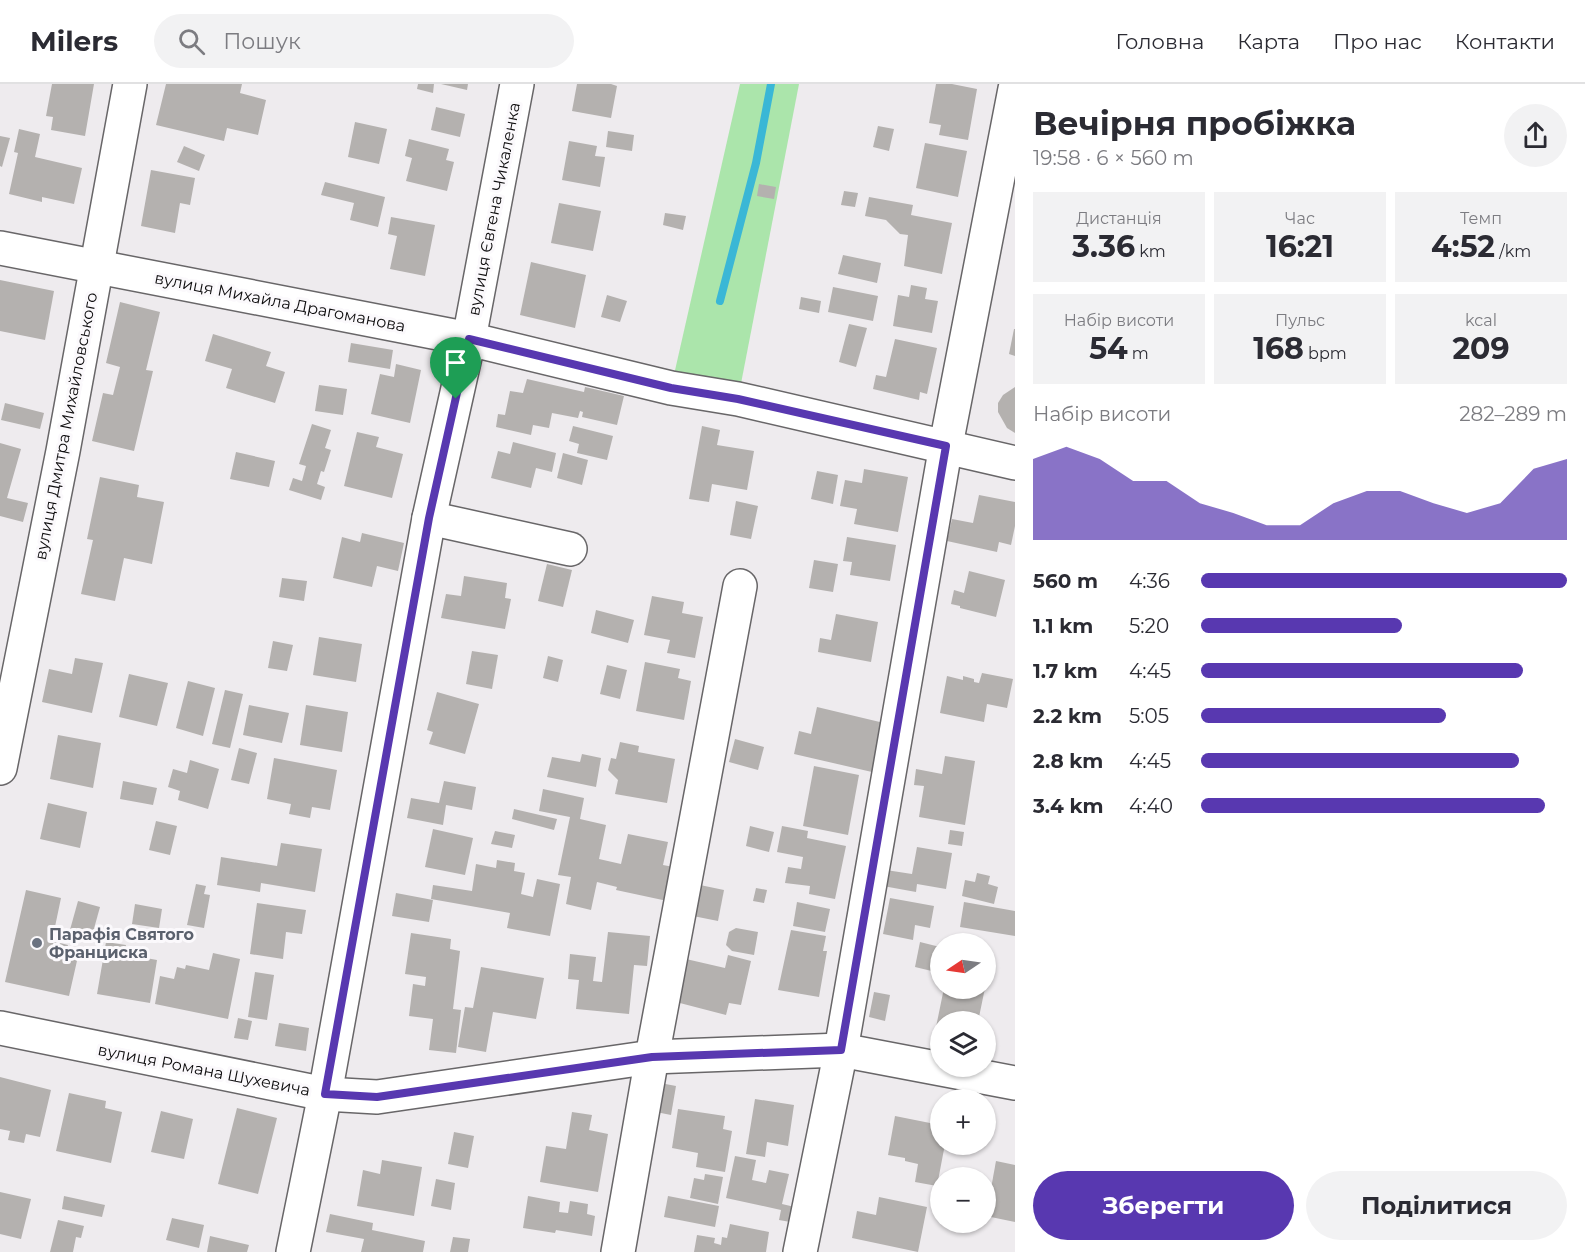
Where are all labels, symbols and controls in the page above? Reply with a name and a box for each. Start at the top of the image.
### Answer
search box [154,14,574,68]
text: Milers [30,24,118,58]
icon: search [175,25,208,58]
text: Пошук [223,28,301,55]
text: Головна [1116,29,1204,54]
text: Карта [1237,29,1300,54]
text: Про нас [1333,29,1422,54]
text: Контакти [1455,29,1555,54]
street label: вулиця Євгена Чикаленка [464,101,524,317]
text: Вечірня пробіжка [1033,103,1356,143]
button: share [1504,104,1567,167]
text: 19:58 · 6 × 560 m [1033,146,1194,170]
text: Дистанція [1076,209,1162,228]
text: Час [1285,209,1315,228]
text: Темп [1460,209,1502,228]
text: 3.36 [1072,228,1135,265]
text: 16:21 [1266,228,1334,265]
text: 4:52 [1431,228,1495,265]
text: km [1135,242,1166,261]
text: /km [1495,242,1531,261]
street label: вулиця Михайла Драгоманова [153,268,407,336]
street label: вулиця Дмитра Михайловського [31,291,101,561]
text: Набір висоти [1064,311,1174,330]
text: Пульс [1275,311,1325,330]
text: kcal [1465,311,1497,330]
text: 54 [1089,330,1128,367]
text: 168 [1253,330,1304,367]
text: 209 [1452,330,1510,367]
pin [430,337,481,399]
text: m [1128,344,1149,363]
text: bpm [1304,344,1347,363]
icon: arrive [439,346,472,379]
text: Набір висоти [1033,402,1171,426]
text: 282–289 m [1459,402,1567,426]
text: 560 m [1033,569,1098,593]
text: 4:36 [1129,569,1170,593]
text: 1.1 km [1033,614,1093,638]
text: 5:20 [1129,614,1169,638]
text: 1.7 km [1033,659,1098,683]
text: 4:45 [1129,659,1171,683]
text: 2.2 km [1033,704,1102,728]
text: 5:05 [1129,704,1169,728]
text: 2.8 km [1033,749,1103,773]
text: 4:45 [1129,749,1171,773]
text: 3.4 km [1033,794,1104,818]
text: 4:40 [1129,794,1173,818]
place label: Парафія Святого Франциска [49,925,194,962]
north arrow [930,933,996,999]
map controls [930,933,996,1233]
marker: Парафія Святого Франциска [30,936,44,950]
button: layers [930,1011,996,1077]
street label: вулиця Романа Шухевича [96,1040,312,1100]
button: + [930,1089,996,1155]
button: − [930,1167,996,1233]
button: Зберегти [1033,1171,1294,1240]
button: Поділитися [1306,1171,1567,1240]

